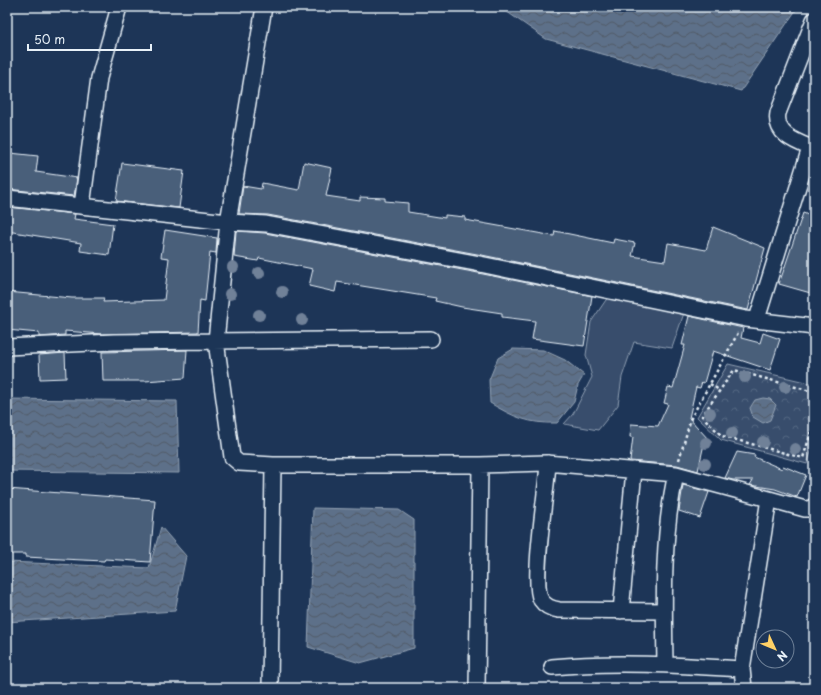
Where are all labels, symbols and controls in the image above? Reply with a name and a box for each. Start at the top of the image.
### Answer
scale bar [28,26,151,52]
text: 50 m [34,30,65,48]
north arrow [755,629,795,669]
text: N [773,647,792,666]

